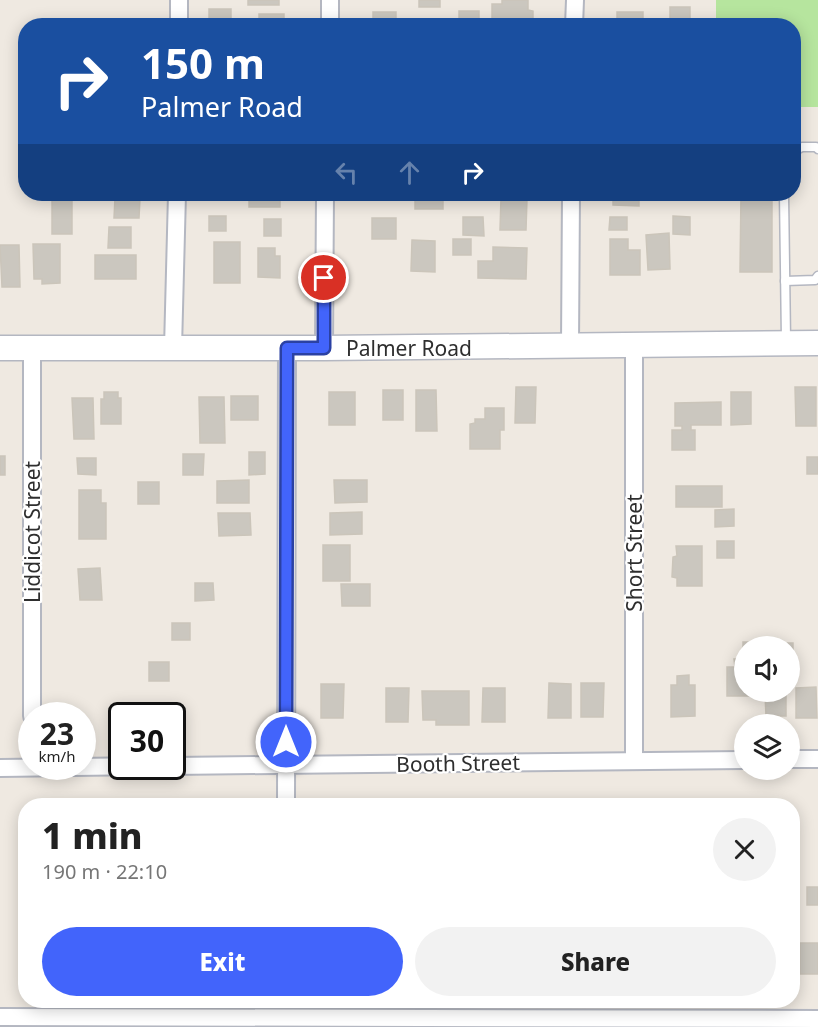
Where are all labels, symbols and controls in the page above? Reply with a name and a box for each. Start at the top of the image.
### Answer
text: 150 m [141,34,265,91]
icon: right [42,42,120,120]
text: Palmer Road [141,88,303,125]
icon: left [330,156,363,189]
icon: ahead [393,156,426,189]
icon: right [456,156,489,189]
pin [298,252,349,303]
icon: arrive [307,261,340,294]
street label: Palmer Road [346,334,472,362]
street label: Liddicot Street [18,461,46,603]
street label: Short Street [620,494,648,612]
map controls [734,636,800,780]
button: sound [734,636,800,702]
speed limit sign: 30 [108,702,186,780]
position arrow [254,710,318,774]
text: 23 [40,713,74,754]
button: layers [734,714,800,780]
text: km/h [39,746,75,766]
street label: Booth Street [396,748,521,778]
text: 1 min [42,811,143,860]
button: close [713,818,776,881]
text: 190 m · 22:10 [42,858,167,885]
button: Exit [42,927,403,996]
button: Share [415,927,776,996]

